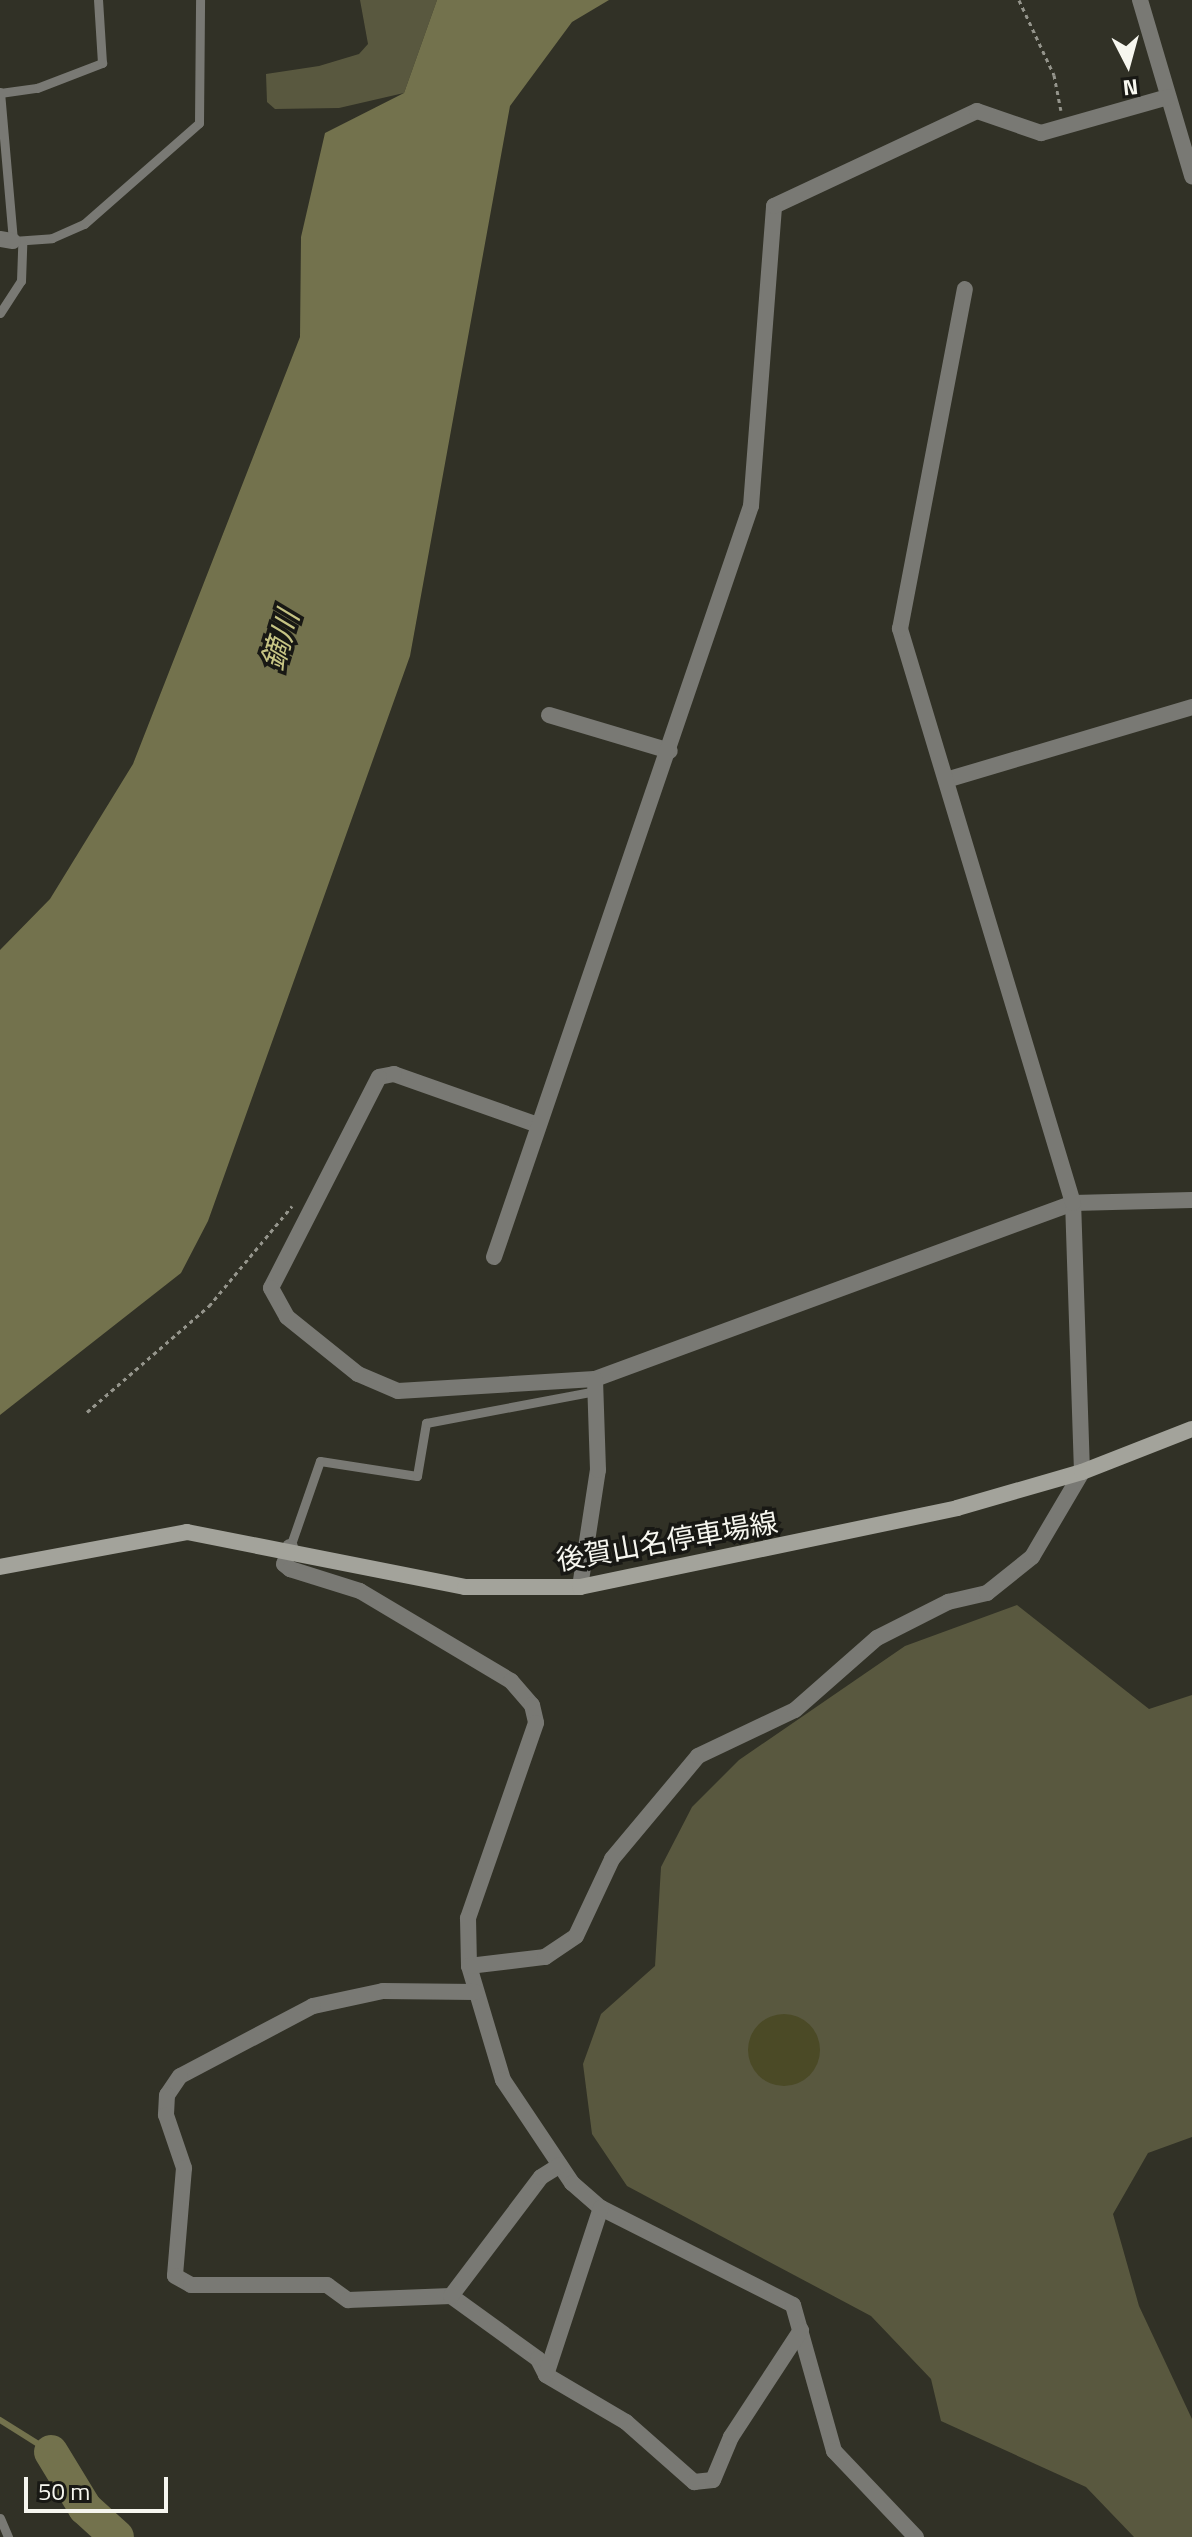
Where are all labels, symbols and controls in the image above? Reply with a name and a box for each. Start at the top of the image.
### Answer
north arrow [1088,24,1168,104]
text: N [1121,70,1140,106]
water label: 鏑川 [254,606,306,674]
street label: 後賀山名停車場線 [554,1505,780,1577]
scale bar [28,2461,172,2511]
text: 50 m [38,2473,90,2509]

